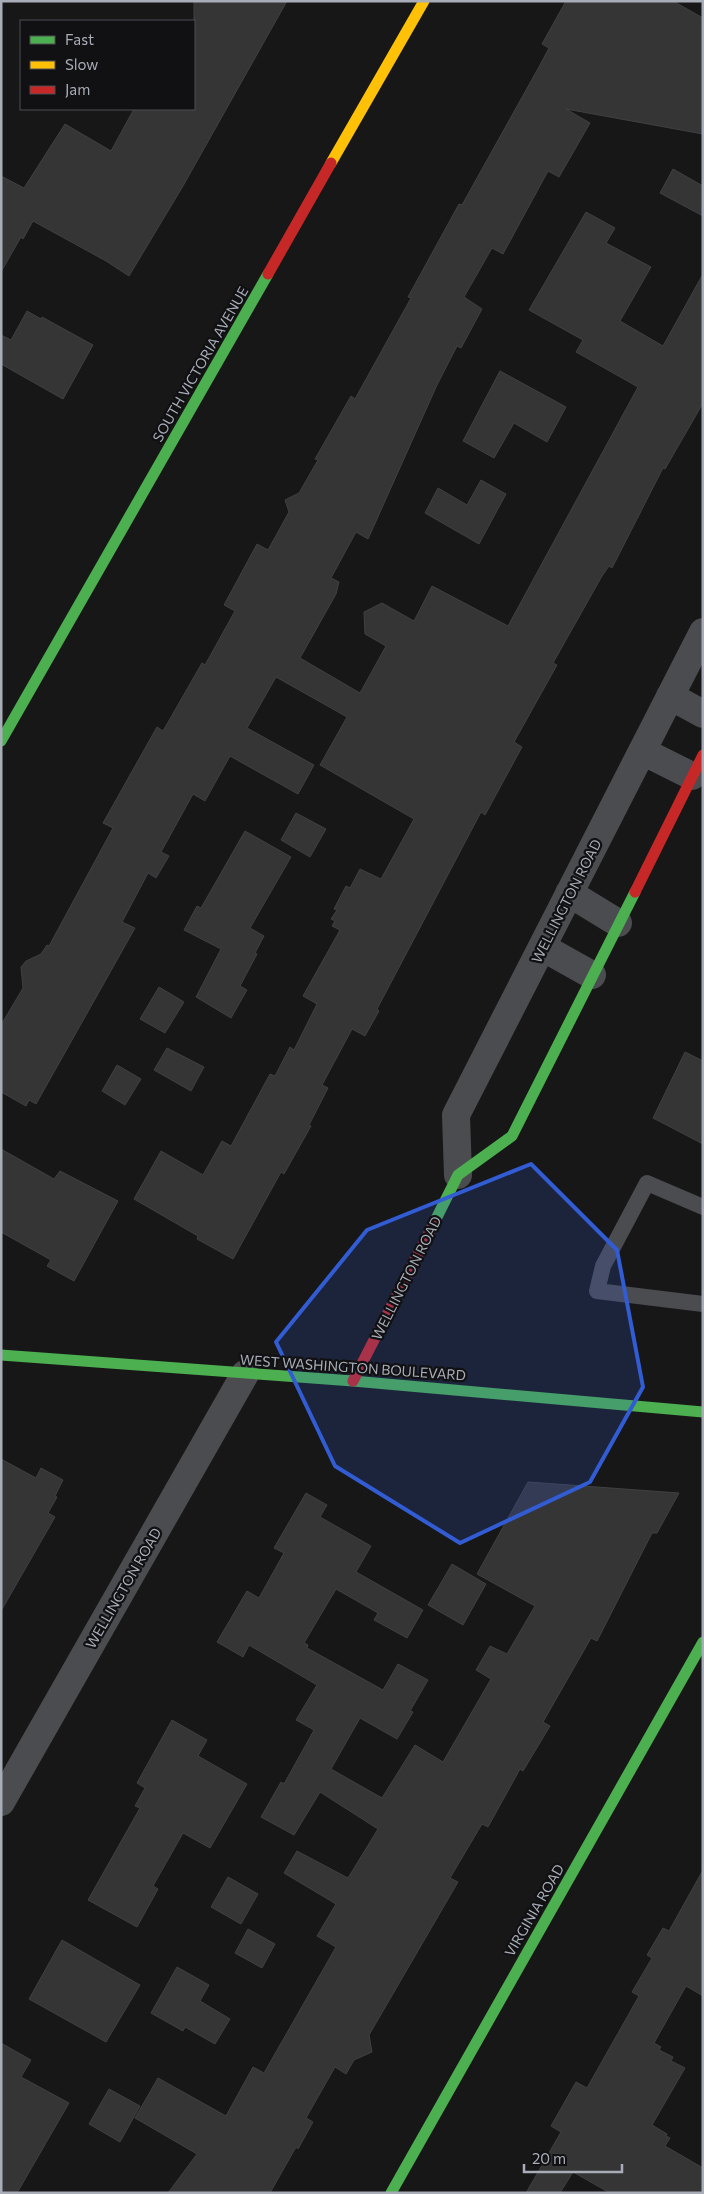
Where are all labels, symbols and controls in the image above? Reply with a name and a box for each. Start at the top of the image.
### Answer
legend [20,20,195,110]
text: Fast [65,30,94,48]
text: Slow [65,55,98,73]
text: Jam [65,80,90,98]
street label: SOUTH VICTORIA AVENUE [149,283,251,445]
street label: WELLINGTON ROAD [527,836,605,966]
street label: WELLINGTON ROAD [367,1213,445,1343]
street label: WEST WASHINGTON BOULEVARD [239,1351,467,1383]
street label: WELLINGTON ROAD [82,1525,164,1651]
street label: VIRGINIA ROAD [501,1861,567,1959]
scale bar [524,2142,622,2174]
text: 20 m [532,2149,566,2167]

